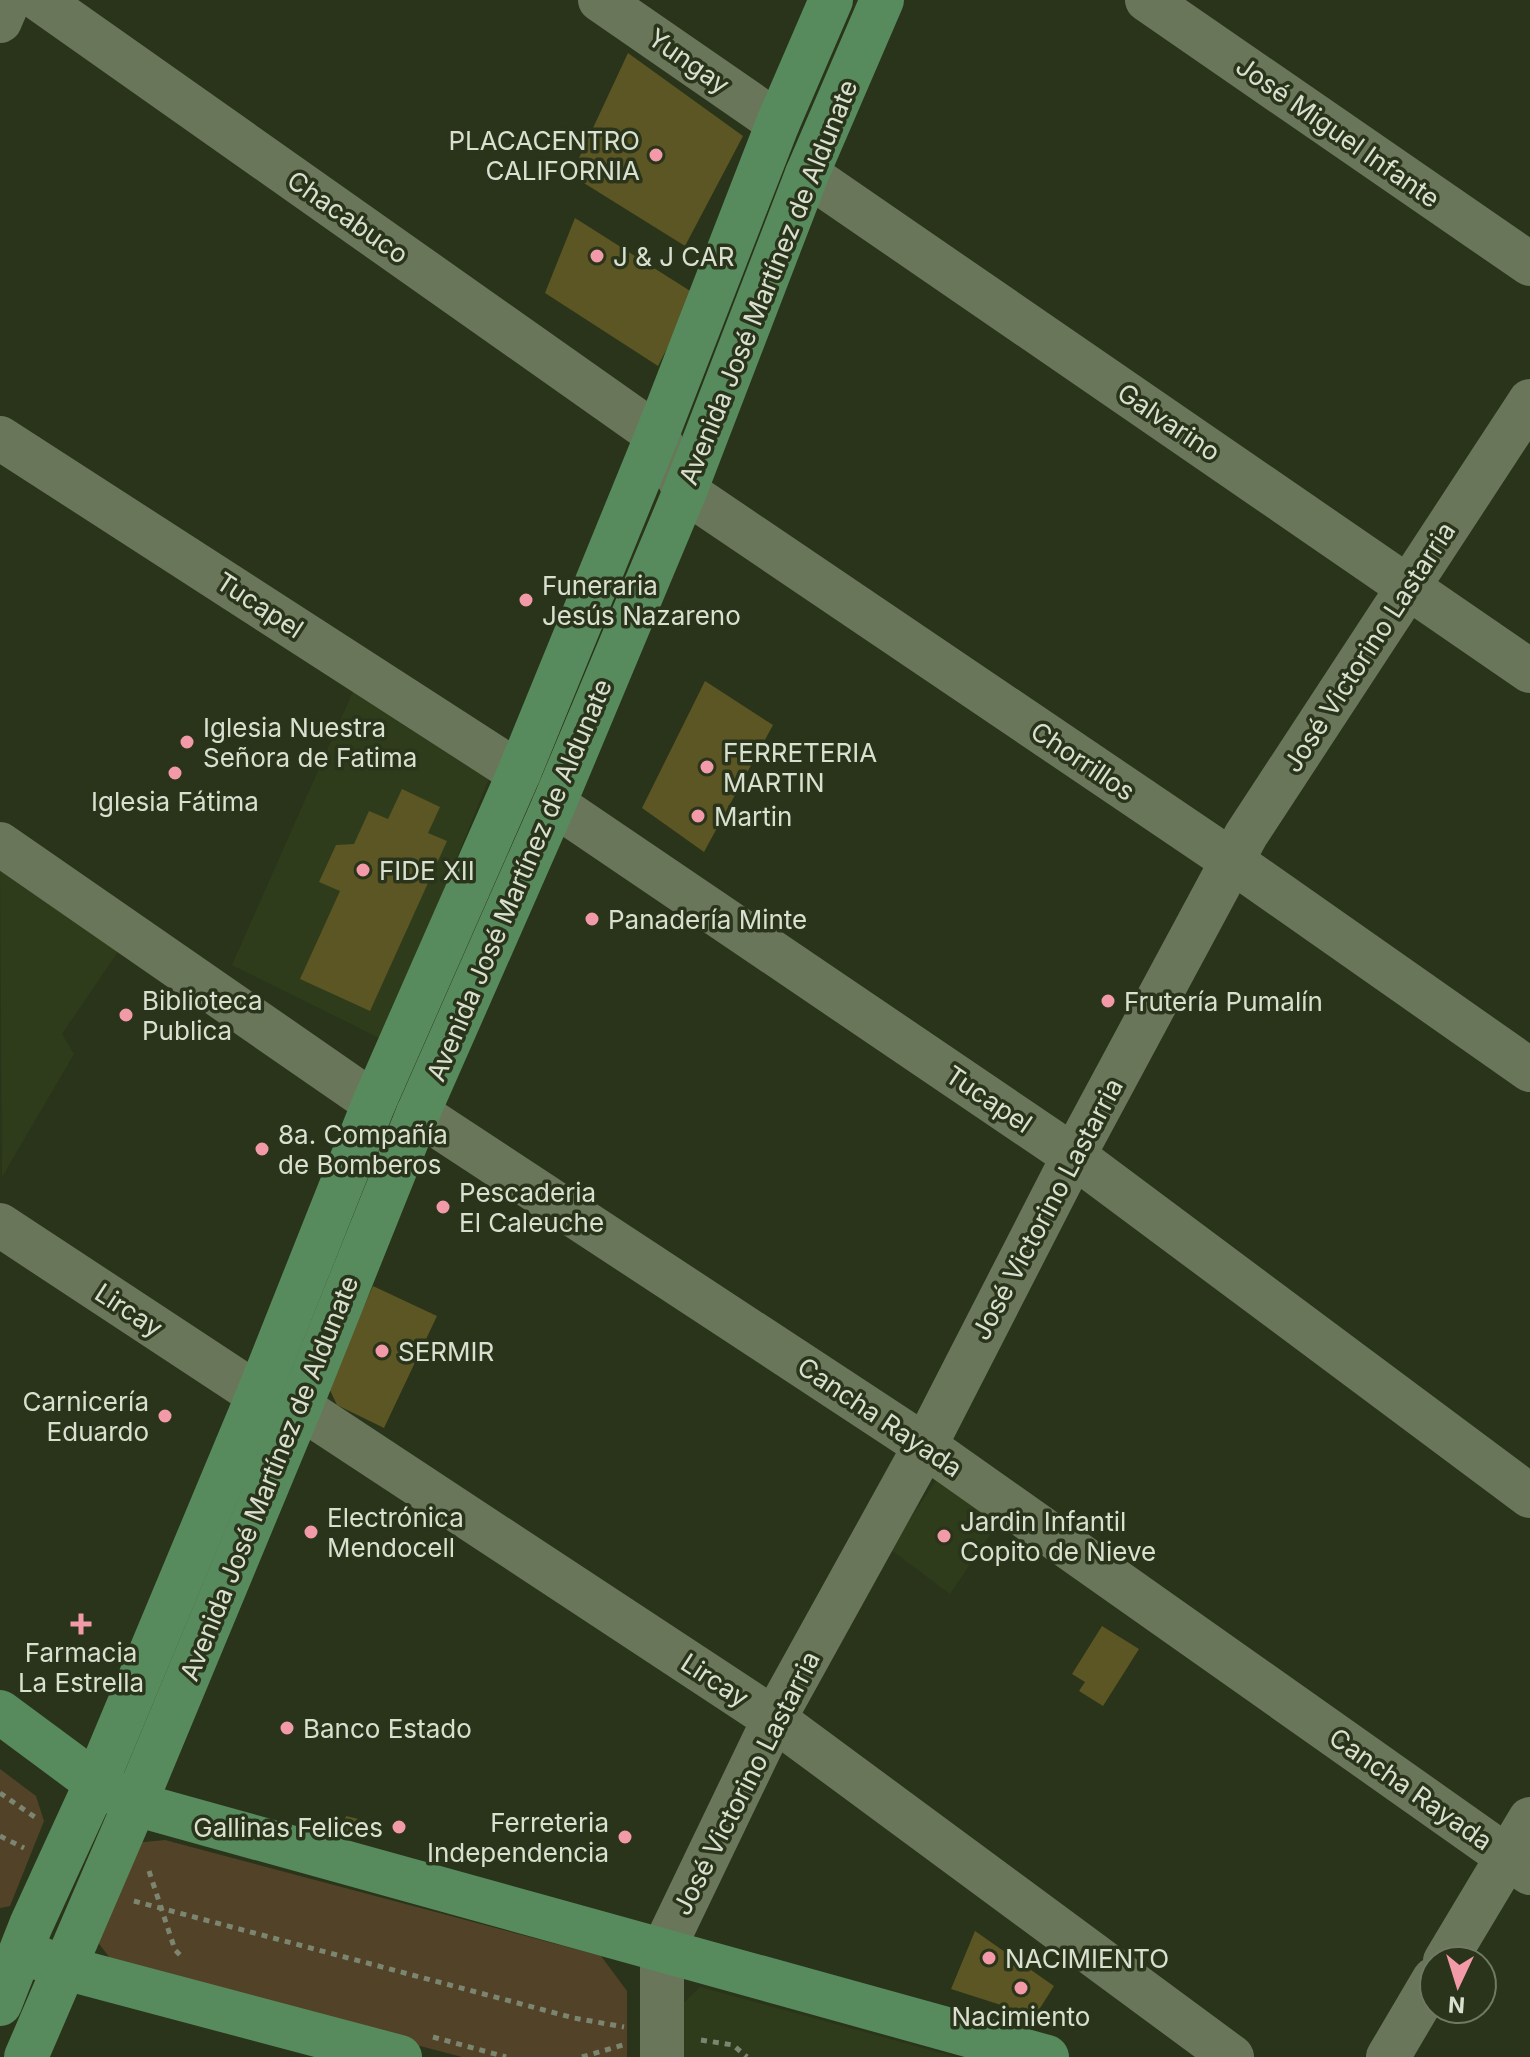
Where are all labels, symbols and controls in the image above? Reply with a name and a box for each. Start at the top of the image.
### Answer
street label: Yungay [642,22,736,100]
street label: José Miguel Infante [1230,50,1446,214]
street label: Avenida José Martínez de Aldunate [672,75,864,489]
place label: PLACACENTRO CALIFORNIA [449,125,640,186]
marker: PLACACENTRO CALIFORNIA [647,146,665,164]
street label: Chacabuco [282,164,414,270]
place label: J & J CAR [613,241,735,272]
marker: J & J CAR [588,247,606,265]
street label: Galvarino [1112,376,1226,468]
street label: José Victorino Lastarria [1277,516,1461,778]
street label: Tucapel [211,565,309,645]
place label: Funeraria Jesús Nazareno [542,570,741,631]
marker: Funeraria Jesús Nazareno [517,591,535,609]
street label: Avenida José Martínez de Aldunate [420,674,618,1086]
place label: Iglesia Nuestra Señora de Fatima [203,712,417,773]
street label: Chorrillos [1025,715,1141,807]
marker: Iglesia Nuestra Señora de Fatima [178,733,196,751]
place label: FERRETERIA MARTIN [723,737,877,798]
marker: FERRETERIA MARTIN [698,758,716,776]
marker: Iglesia Fátima [166,764,184,782]
place label: Iglesia Fátima [91,786,259,817]
place label: Martin [714,801,792,832]
marker: Martin [689,807,707,825]
place label: FIDE XII [379,855,475,886]
marker: FIDE XII [354,861,372,879]
place label: Panadería Minte [608,904,807,935]
marker: Panadería Minte [583,910,601,928]
place label: Biblioteca Publica [142,985,263,1046]
place label: Frutería Pumalín [1124,986,1323,1017]
marker: Frutería Pumalín [1099,992,1117,1010]
marker: Biblioteca Publica [117,1006,135,1024]
street label: Tucapel [940,1059,1038,1139]
street label: José Victorino Lastarria [965,1073,1129,1345]
place label: 8a. Compañía de Bomberos [278,1119,448,1180]
marker: 8a. Compañía de Bomberos [253,1140,271,1158]
place label: Pescaderia El Caleuche [459,1177,604,1238]
marker: Pescaderia El Caleuche [434,1198,452,1216]
street label: Avenida José Martínez de Aldunate [173,1271,365,1685]
street label: Lircay [89,1277,169,1343]
place label: SERMIR [398,1336,494,1367]
marker: SERMIR [373,1342,391,1360]
street label: Cancha Rayada [792,1351,968,1483]
place label: Carnicería Eduardo [22,1386,149,1447]
marker: Carnicería Eduardo [156,1407,174,1425]
place label: Electrónica Mendocell [327,1502,464,1563]
place label: Jardin Infantil Copito de Nieve [960,1506,1156,1567]
marker: Electrónica Mendocell [302,1523,320,1541]
marker: Jardin Infantil Copito de Nieve [935,1527,953,1545]
marker: Farmacia La Estrella [72,1615,90,1633]
place label: Farmacia La Estrella [18,1637,144,1698]
street label: José Victorino Lastarria [666,1646,826,1920]
street label: Lircay [675,1647,755,1713]
place label: Banco Estado [303,1713,472,1744]
marker: Banco Estado [278,1719,296,1737]
street label: Cancha Rayada [1324,1721,1498,1857]
place label: Ferreteria Independencia [427,1807,609,1868]
place label: Gallinas Felices [193,1812,383,1843]
marker: Gallinas Felices [390,1818,408,1836]
marker: Ferreteria Independencia [616,1828,634,1846]
place label: NACIMIENTO [1005,1943,1169,1974]
north arrow [1418,1945,1498,2025]
marker: NACIMIENTO [980,1949,998,1967]
marker: Nacimiento [1012,1979,1030,1997]
text: N [1447,1991,1466,2019]
place label: Nacimiento [952,2001,1090,2032]

